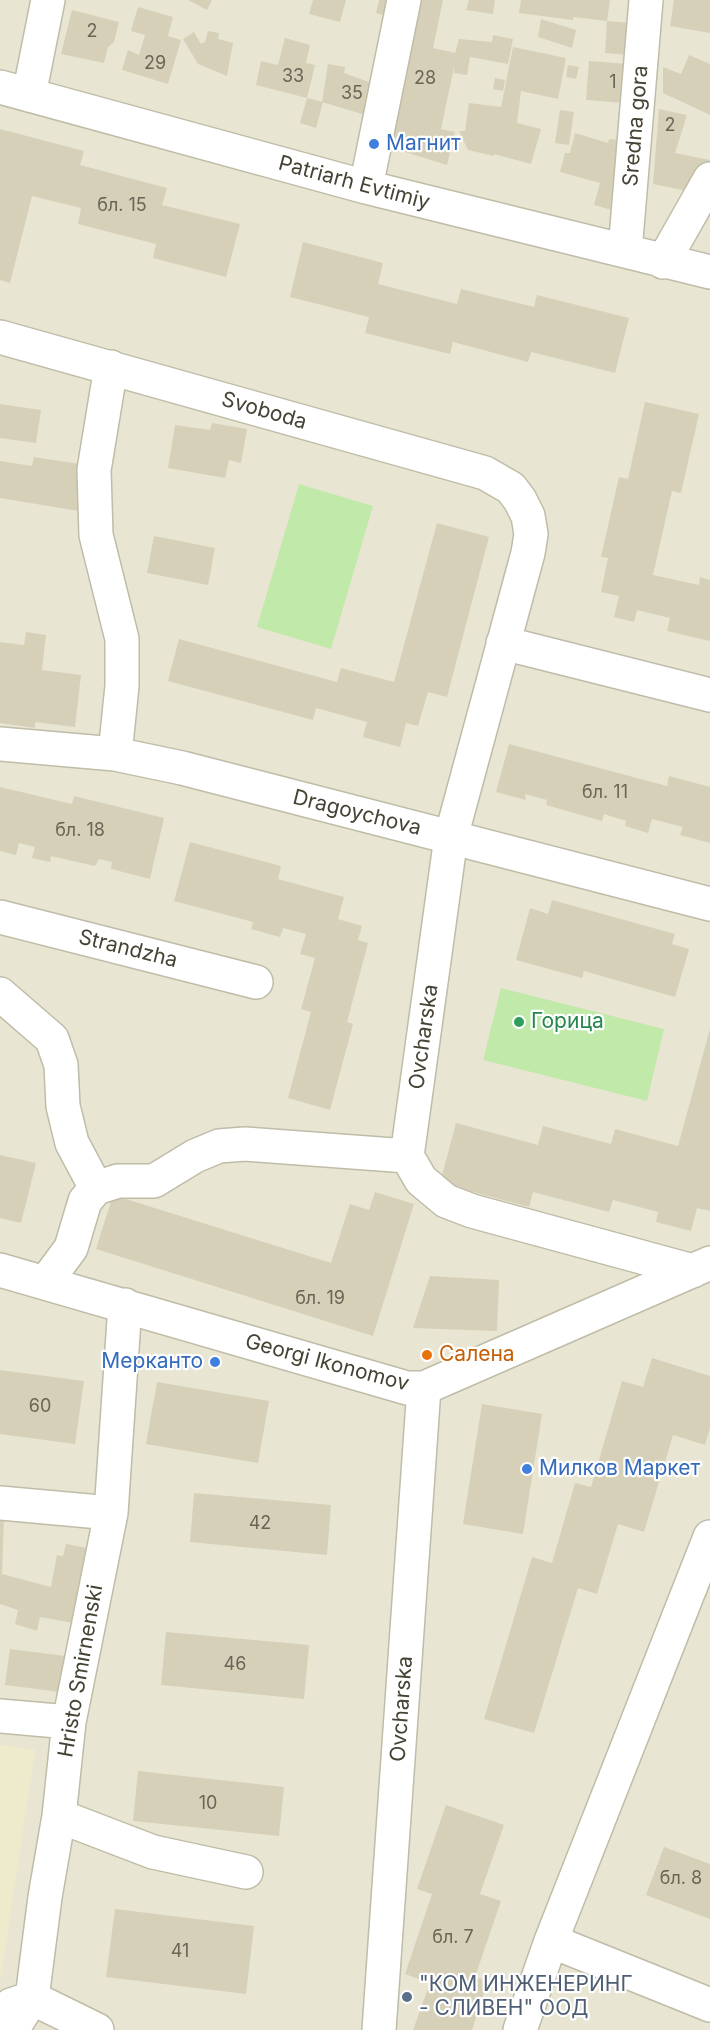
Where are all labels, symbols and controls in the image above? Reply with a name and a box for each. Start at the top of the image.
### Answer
house number: 2 [87,21,97,43]
house number: 29 [144,53,166,75]
street label: Sredna gora [618,64,654,188]
house number: 33 [282,66,304,88]
house number: 28 [414,68,436,90]
house number: 1 [609,72,617,94]
house number: 35 [341,83,363,105]
house number: 2 [665,115,675,137]
place label: Магнит [386,131,461,157]
marker: Магнит [367,137,381,151]
street label: Patriarh Evtimiy [276,151,432,215]
house number: бл. 15 [97,195,147,217]
street label: Svoboda [218,387,310,435]
house number: бл. 11 [582,782,628,804]
street label: Dragoychova [290,785,424,841]
house number: бл. 18 [55,820,105,842]
street label: Strandzha [76,925,180,973]
street label: Ovcharska [404,983,444,1091]
place label: Горица [531,1009,604,1035]
marker: Горица [512,1015,526,1029]
house number: бл. 19 [295,1288,345,1310]
street label: Georgi Ikonomov [242,1329,412,1397]
place label: Салена [439,1342,515,1368]
marker: Салена [420,1348,434,1362]
place label: Мерканто [101,1349,203,1375]
marker: Мерканто [208,1355,222,1369]
house number: 60 [29,1396,51,1418]
place label: Милков Маркет [539,1456,700,1482]
marker: Милков Маркет [520,1462,534,1476]
house number: 42 [249,1513,271,1535]
street label: Hristo Smirnenski [53,1583,109,1759]
house number: 46 [224,1654,246,1676]
street label: Ovcharska [386,1655,418,1763]
house number: 10 [199,1793,217,1815]
house number: бл. 8 [660,1868,702,1890]
house number: бл. 7 [432,1927,474,1949]
house number: 41 [171,1941,189,1963]
place label: "КОМ ИНЖЕНЕРИНГ - СЛИВЕН" ООД [419,1972,633,2022]
marker: "КОМ ИНЖЕНЕРИНГ - СЛИВЕН" ООД [400,1990,414,2004]

